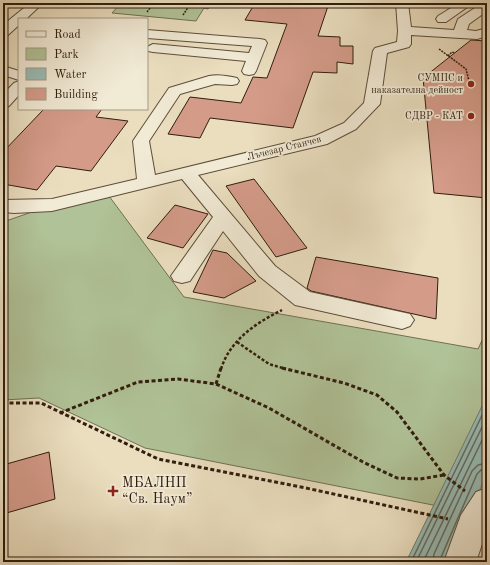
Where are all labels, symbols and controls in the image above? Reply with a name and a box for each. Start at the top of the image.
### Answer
legend [18,18,148,110]
text: Road [54,29,81,41]
text: Park [54,49,79,61]
text: Water [54,69,87,81]
place label: СУМПС и наказателна дейност [371,73,463,95]
marker: СУМПС и наказателна дейност [466,79,476,89]
text: Building [54,89,98,101]
place label: СДВР - КАТ [405,111,463,121]
marker: СДВР - КАТ [466,111,476,121]
street label: Лъчезар Станчев [246,134,322,162]
place label: MБАЛНП “Св. Наум” [122,476,192,506]
marker: MБАЛНП “Св. Наум” [107,485,119,497]

